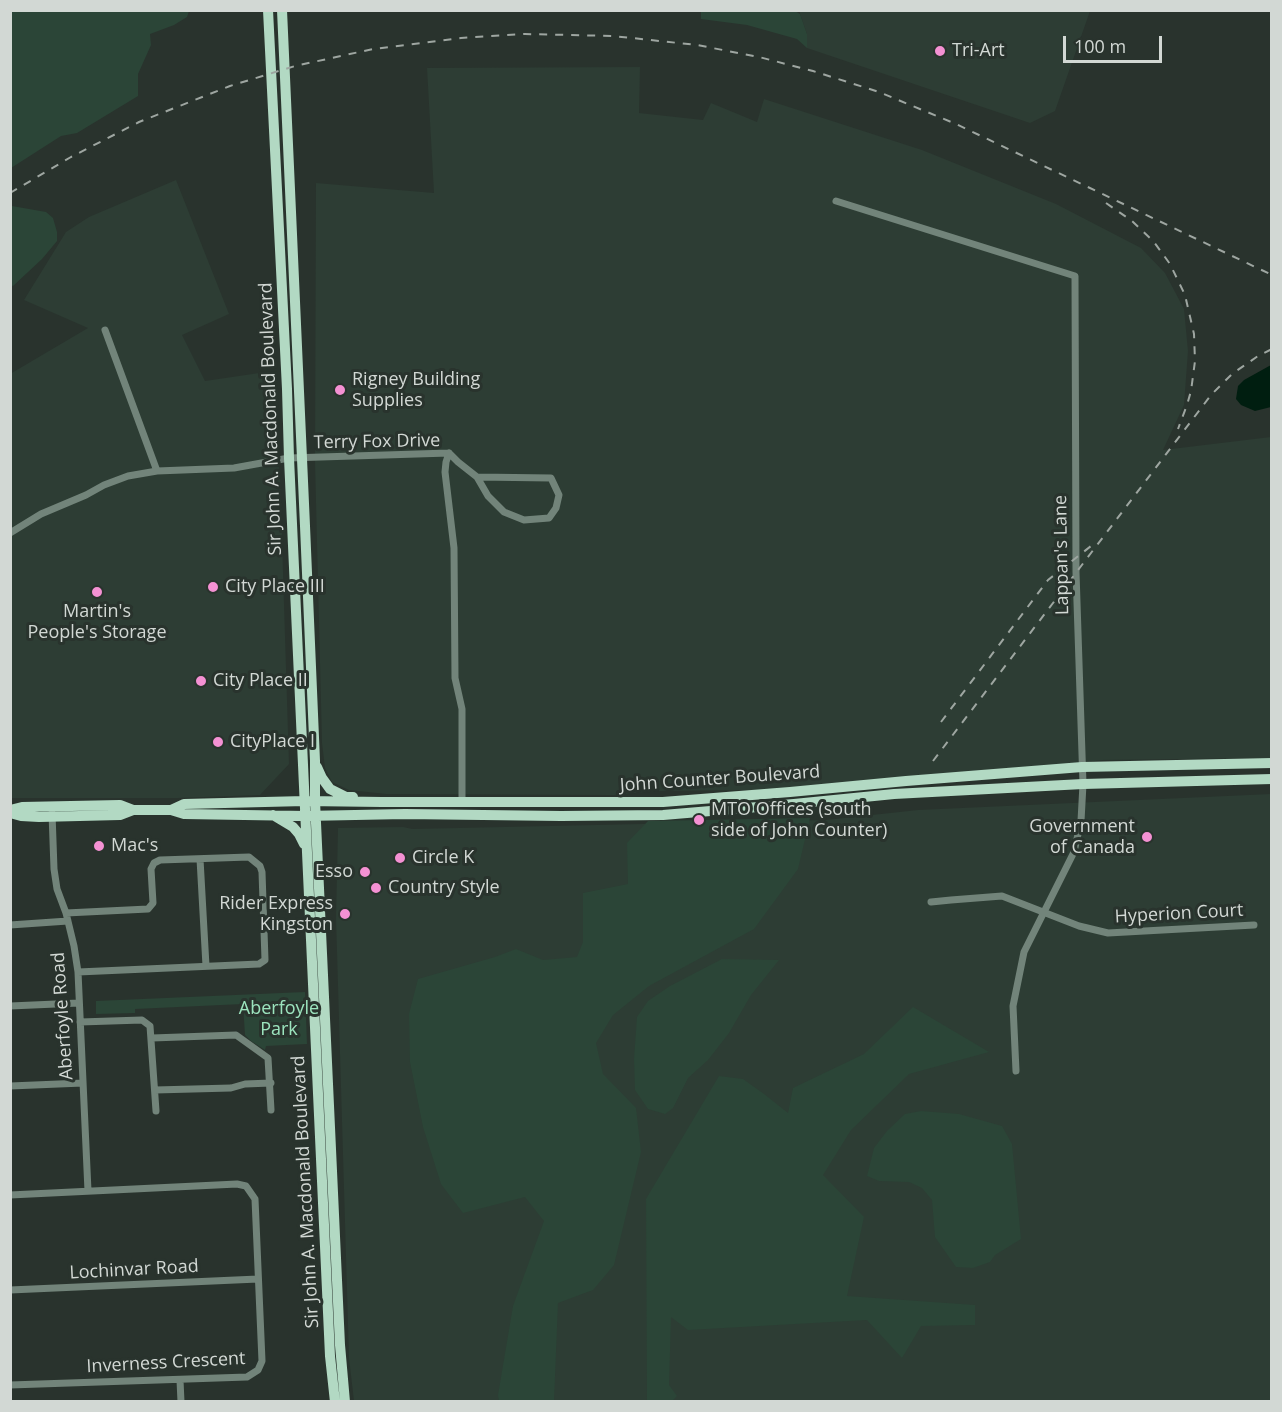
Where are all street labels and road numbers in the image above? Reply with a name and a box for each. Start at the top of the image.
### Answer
street label: Sir John A. Macdonald Boulevard [255,282,287,556]
street label: Terry Fox Drive [313,430,441,454]
street label: Lappan's Lane [1050,495,1074,615]
street label: John Counter Boulevard [619,761,821,797]
street label: Hyperion Court [1114,900,1244,928]
street label: Aberfoyle Road [48,951,78,1081]
street label: Sir John A. Macdonald Boulevard [288,1055,324,1329]
street label: Lochinvar Road [69,1256,199,1284]
street label: Inverness Crescent [86,1348,246,1378]

